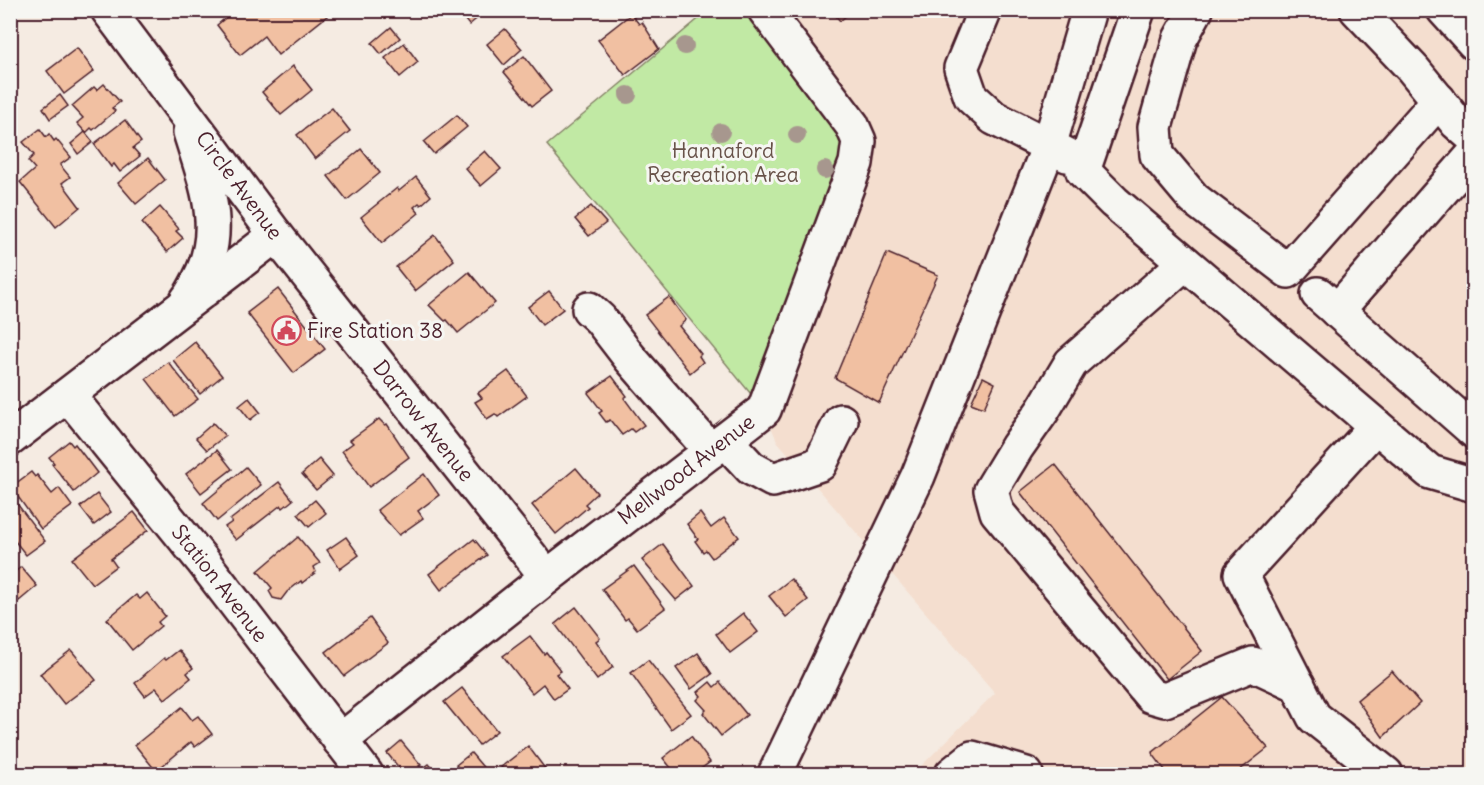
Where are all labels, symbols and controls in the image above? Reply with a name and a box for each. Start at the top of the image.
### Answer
street label: Circle Avenue [190,125,289,245]
park label: Hannaford Recreation Area [647,137,799,188]
public building icon: Fire Station 38 [270,315,302,347]
place label: Fire Station 38 [307,317,443,344]
street label: Darrow Avenue [367,354,480,487]
street label: Mellwood Avenue [612,408,760,531]
street label: Station Avenue [166,519,274,647]

